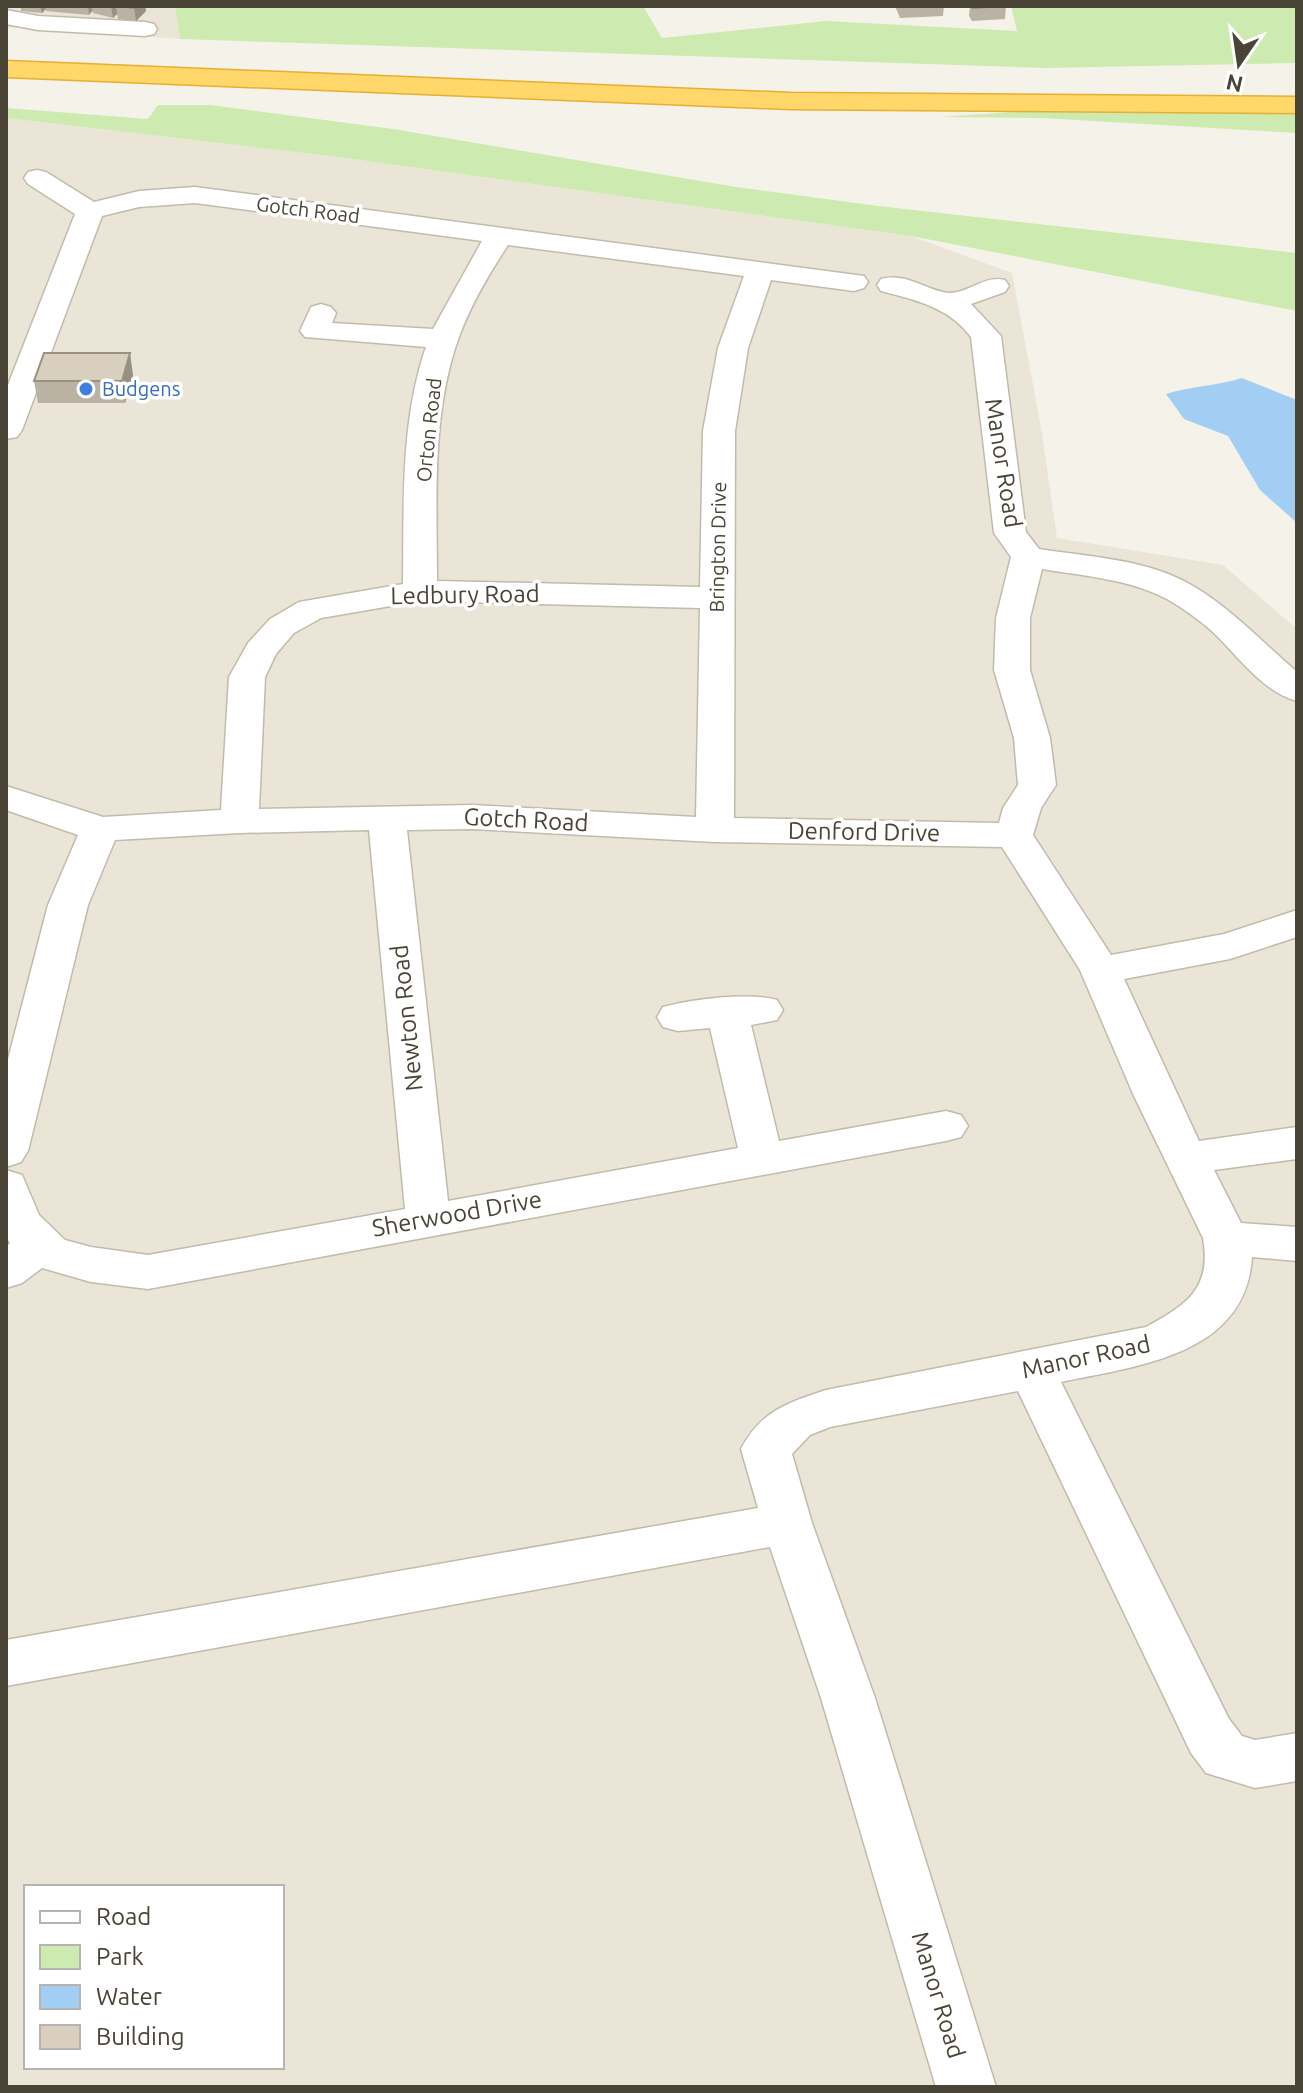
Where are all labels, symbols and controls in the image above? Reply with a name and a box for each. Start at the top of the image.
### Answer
north arrow [1199,24,1279,104]
text: N [1224,70,1245,98]
street label: Gotch Road [255,192,361,227]
place label: Budgens [102,377,180,400]
street label: Orton Road [412,377,445,483]
marker: Budgens [77,380,95,398]
street label: Manor Road [980,396,1027,530]
street label: Brington Drive [705,481,730,613]
street label: Ledbury Road [390,580,540,609]
street label: Gotch Road [463,803,589,836]
street label: Denford Drive [788,817,940,846]
street label: Newton Road [385,944,428,1093]
street label: Sherwood Drive [370,1185,544,1242]
street label: Manor Road [1019,1330,1153,1383]
legend [24,1885,284,2069]
text: Road [96,1903,151,1930]
street label: Manor Road [906,1928,971,2061]
text: Park [96,1943,144,1970]
text: Water [96,1983,162,2010]
text: Building [96,2023,184,2050]

